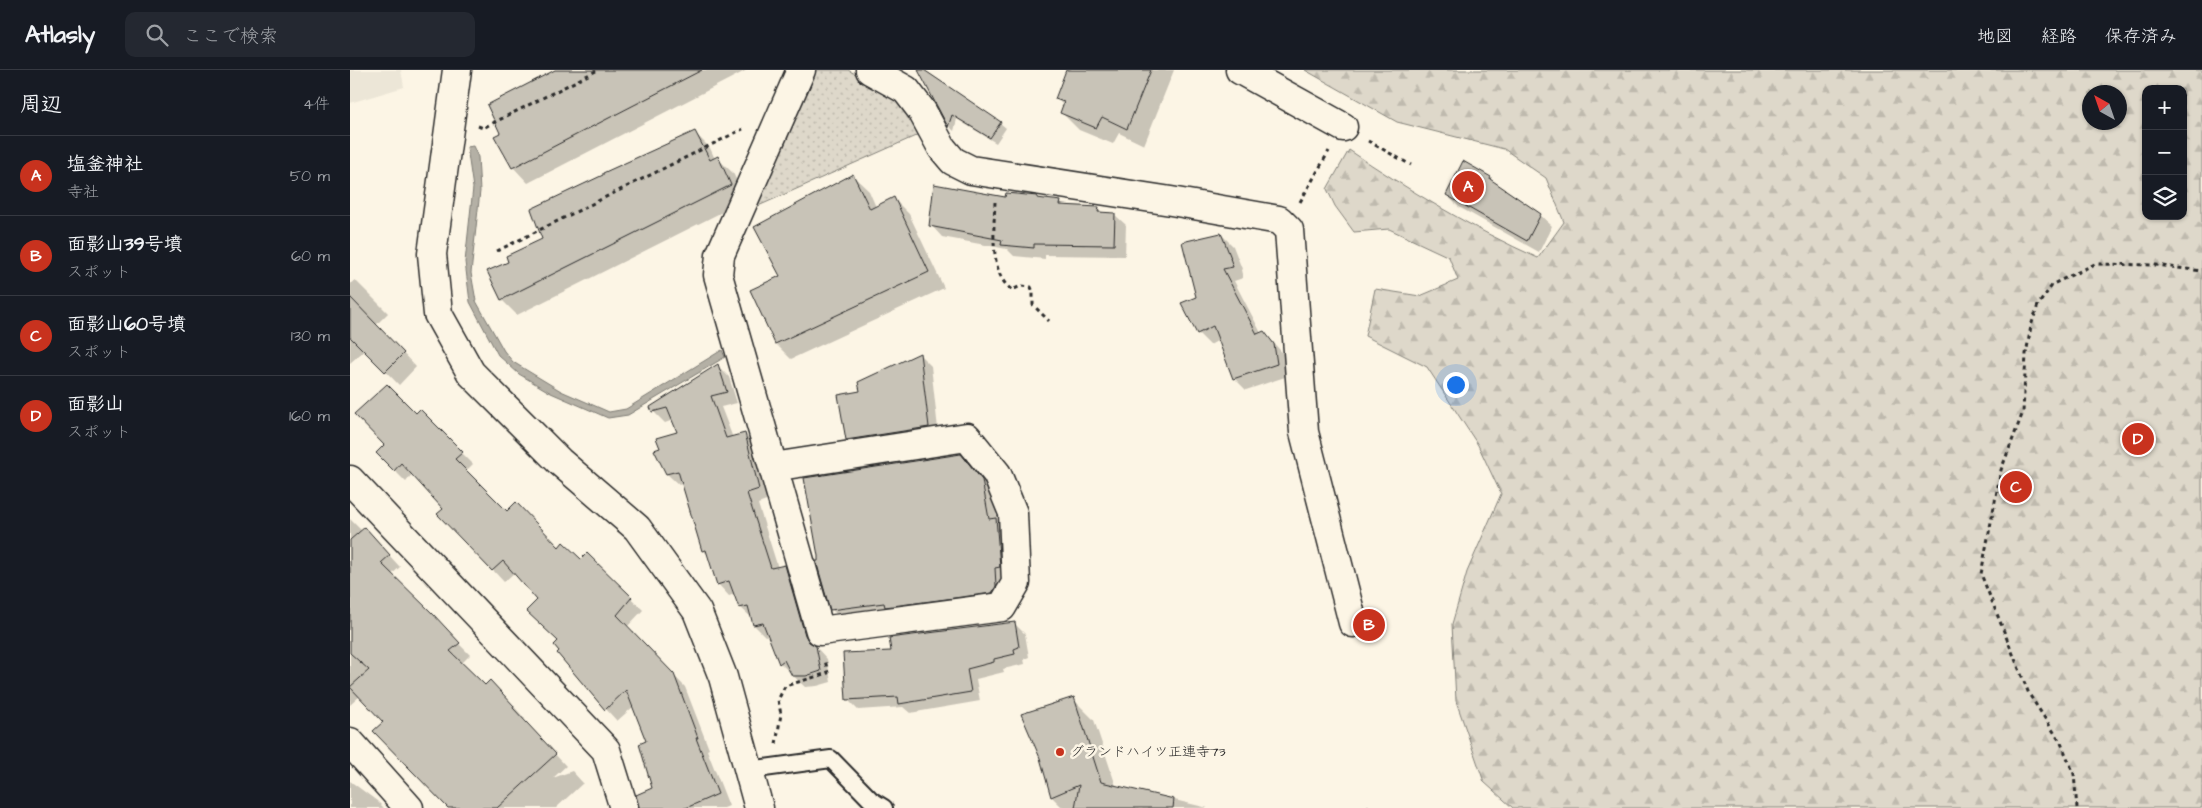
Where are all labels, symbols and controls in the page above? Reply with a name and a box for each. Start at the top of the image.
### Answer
search box [125,12,475,57]
text: Atlasly [25,18,95,52]
icon: search [143,21,171,49]
text: ここで検索 [183,23,278,50]
text: 地図 [1977,24,2013,49]
text: 経路 [2041,24,2077,49]
text: 保存済み [2105,24,2177,49]
north arrow [2082,85,2127,130]
map controls [2142,85,2187,220]
button: + [2142,85,2187,130]
text: 周辺 [20,90,62,119]
text: 4件 [303,93,330,115]
button: − [2142,130,2187,175]
text: 塩釜神社 [67,151,143,178]
text: A [31,165,41,187]
text: 50 m [290,165,330,187]
pin: A [1452,168,1484,206]
button: layers [2142,175,2187,220]
text: 寺社 [67,181,99,203]
text: 面影山39号墳 [67,231,183,258]
text: B [30,245,42,267]
text: 60 m [291,245,330,267]
text: スポット [67,261,131,283]
text: 面影山60号墳 [67,311,186,338]
text: C [30,325,42,347]
text: 130 m [291,325,330,347]
text: スポット [67,341,131,363]
your location [1443,372,1469,398]
text: 面影山 [67,391,124,418]
text: D [31,405,41,427]
text: 160 m [289,405,330,427]
pin: D [2122,420,2154,458]
text: スポット [67,421,131,443]
pin: C [2000,468,2032,506]
pin: B [1353,606,1385,644]
place label: グランドハイツ正連寺73 [1070,742,1226,762]
marker: グランドハイツ正連寺73 [1054,746,1066,758]

